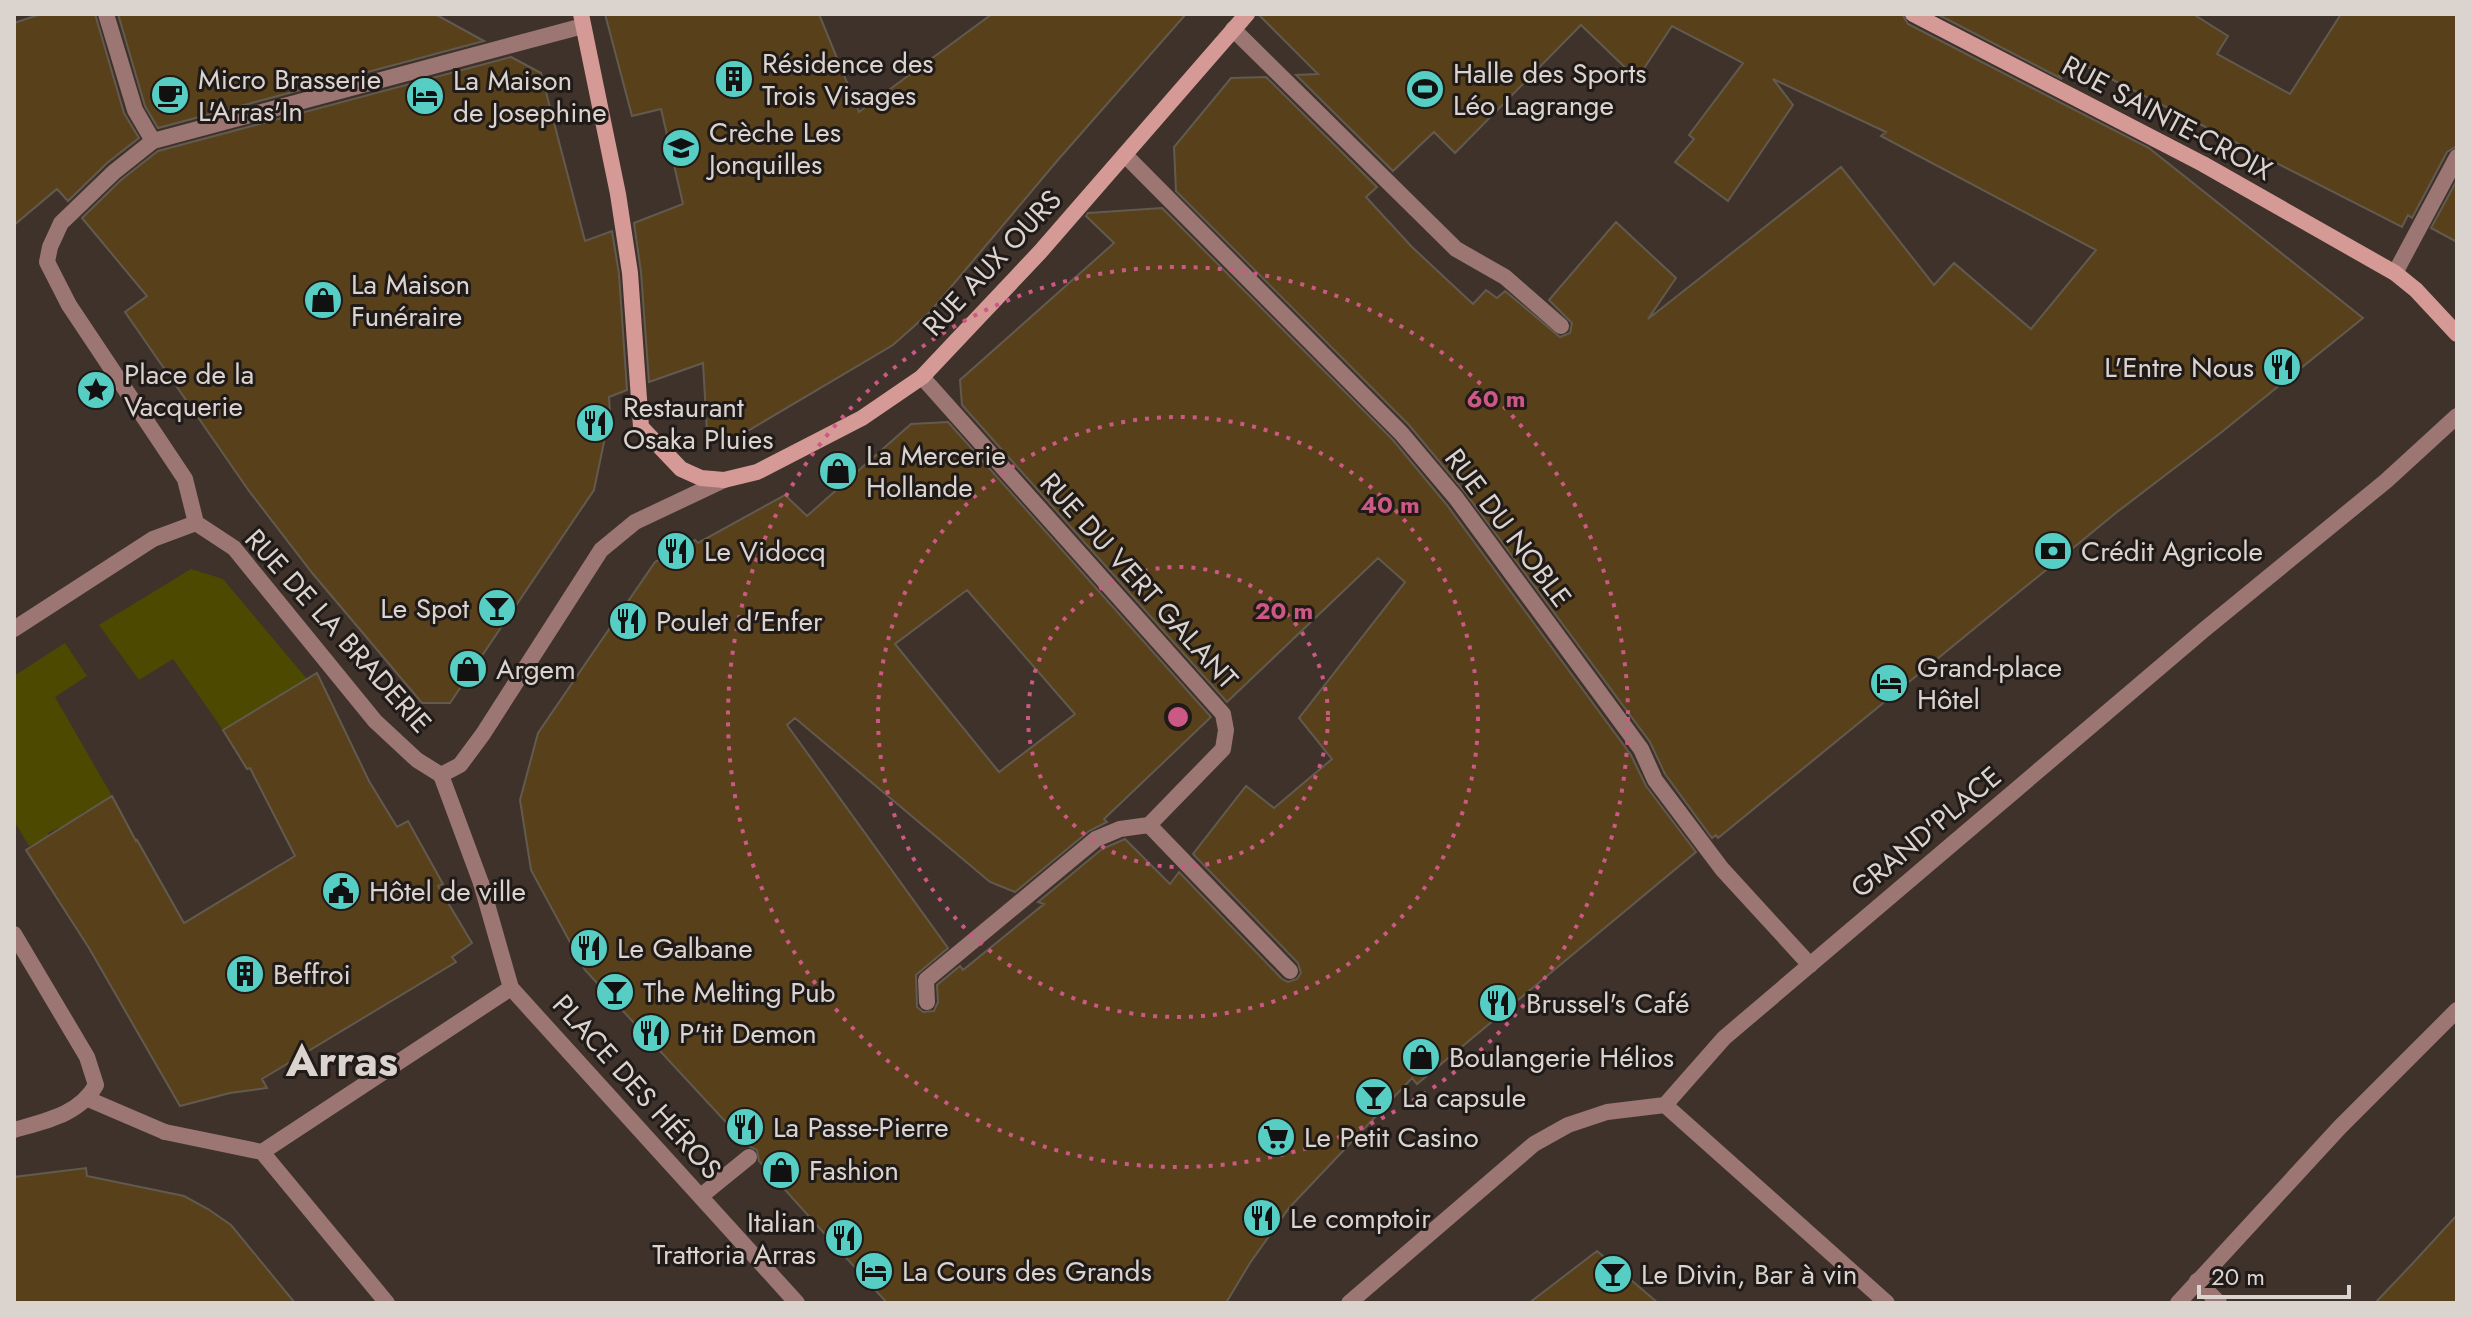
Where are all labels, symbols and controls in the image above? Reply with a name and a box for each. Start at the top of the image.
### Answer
place label: Résidence des Trois Visages [762,43,934,116]
street label: RUE SAINTE-CROIX [2054,45,2280,191]
place label: Halle des Sports Léo Lagrange [1453,53,1646,126]
building icon: Résidence des Trois Visages [713,58,755,100]
place label: Micro Brasserie L'Arras'In [198,59,381,132]
place label: La Maison de Josephine [453,60,607,133]
sports icon: Halle des Sports Léo Lagrange [1404,68,1446,110]
cafe icon: Micro Brasserie L'Arras'In [149,74,191,116]
hotel icon: La Maison de Josephine [404,75,446,117]
place label: Crèche Les Jonquilles [705,112,841,185]
school or university icon: Crèche Les Jonquilles [660,127,702,169]
street label: RUE AUX OURS [913,180,1071,346]
place label: La Maison Funéraire [351,264,470,337]
shop icon: La Maison Funéraire [302,279,344,321]
restaurant icon: L'Entre Nous [2261,346,2303,388]
place label: L'Entre Nous [2104,347,2254,388]
place label: Place de la Vacquerie [124,354,254,427]
place icon: Place de la Vacquerie [75,369,117,411]
text: 60 m [1467,381,1525,416]
place label: Restaurant Osaka Pluies [623,387,774,460]
restaurant icon: Restaurant Osaka Pluies [574,402,616,444]
place label: La Mercerie Hollande [866,435,1006,508]
street label: RUE DU NOBLE [1435,440,1581,616]
shop icon: La Mercerie Hollande [817,450,859,492]
street label: RUE DU VERT GALANT [1030,464,1248,698]
text: 40 m [1360,487,1420,522]
street label: RUE DE LA BRADERIE [235,520,441,742]
restaurant icon: Le Vidocq [655,530,697,572]
bank icon: Crédit Agricole [2032,530,2074,572]
place label: Le Vidocq [704,531,826,572]
place label: Crédit Agricole [2081,531,2263,572]
bar icon: Le Spot [476,587,518,629]
place label: Le Spot [380,588,469,629]
text: 20 m [1255,593,1313,628]
restaurant icon: Poulet d'Enfer [607,600,649,642]
place label: Poulet d'Enfer [656,601,823,642]
place label: Grand-place Hôtel [1917,647,2062,720]
shop icon: Argem [447,648,489,690]
place label: Argem [496,649,576,690]
hotel icon: Grand-place Hôtel [1868,662,1910,704]
centre of rings [1164,703,1192,731]
street label: GRAND'PLACE [1842,757,2010,907]
public building icon: Hôtel de ville [320,870,362,912]
place label: Hôtel de ville [369,871,526,912]
restaurant icon: Le Galbane [568,927,610,969]
place label: Le Galbane [617,928,753,969]
building icon: Beffroi [224,953,266,995]
place label: Beffroi [273,954,351,995]
bar icon: The Melting Pub [594,971,636,1013]
place label: The Melting Pub [643,972,836,1013]
restaurant icon: Brussel's Café [1477,982,1519,1024]
place label: Brussel's Café [1526,983,1689,1024]
street label: PLACE DES HÉROS [543,986,731,1188]
restaurant icon: P'tit Demon [630,1012,672,1054]
place label: P'tit Demon [679,1013,817,1054]
district label: Arras [285,1029,398,1093]
shop icon: Boulangerie Hélios [1400,1036,1442,1078]
place label: Boulangerie Hélios [1449,1037,1674,1078]
bar icon: La capsule [1353,1076,1395,1118]
place label: La capsule [1402,1077,1526,1118]
restaurant icon: La Passe-Pierre [724,1106,766,1148]
place label: La Passe-Pierre [773,1107,949,1148]
supermarket icon: Le Petit Casino [1255,1116,1297,1158]
place label: Le Petit Casino [1304,1117,1479,1158]
shop icon: Fashion [760,1149,802,1191]
place label: Fashion [809,1150,899,1191]
restaurant icon: Le comptoir [1241,1197,1283,1239]
place label: Le comptoir [1290,1198,1431,1239]
place label: Italian Trattoria Arras [652,1202,816,1275]
restaurant icon: Italian Trattoria Arras [823,1217,865,1259]
scale bar [2199,1249,2349,1299]
hotel icon: La Cours des Grands [853,1250,895,1292]
place label: La Cours des Grands [902,1251,1152,1292]
bar icon: Le Divin, Bar à vin [1592,1253,1634,1295]
place label: Le Divin, Bar à vin [1641,1254,1857,1295]
text: 20 m [2211,1259,2265,1294]

